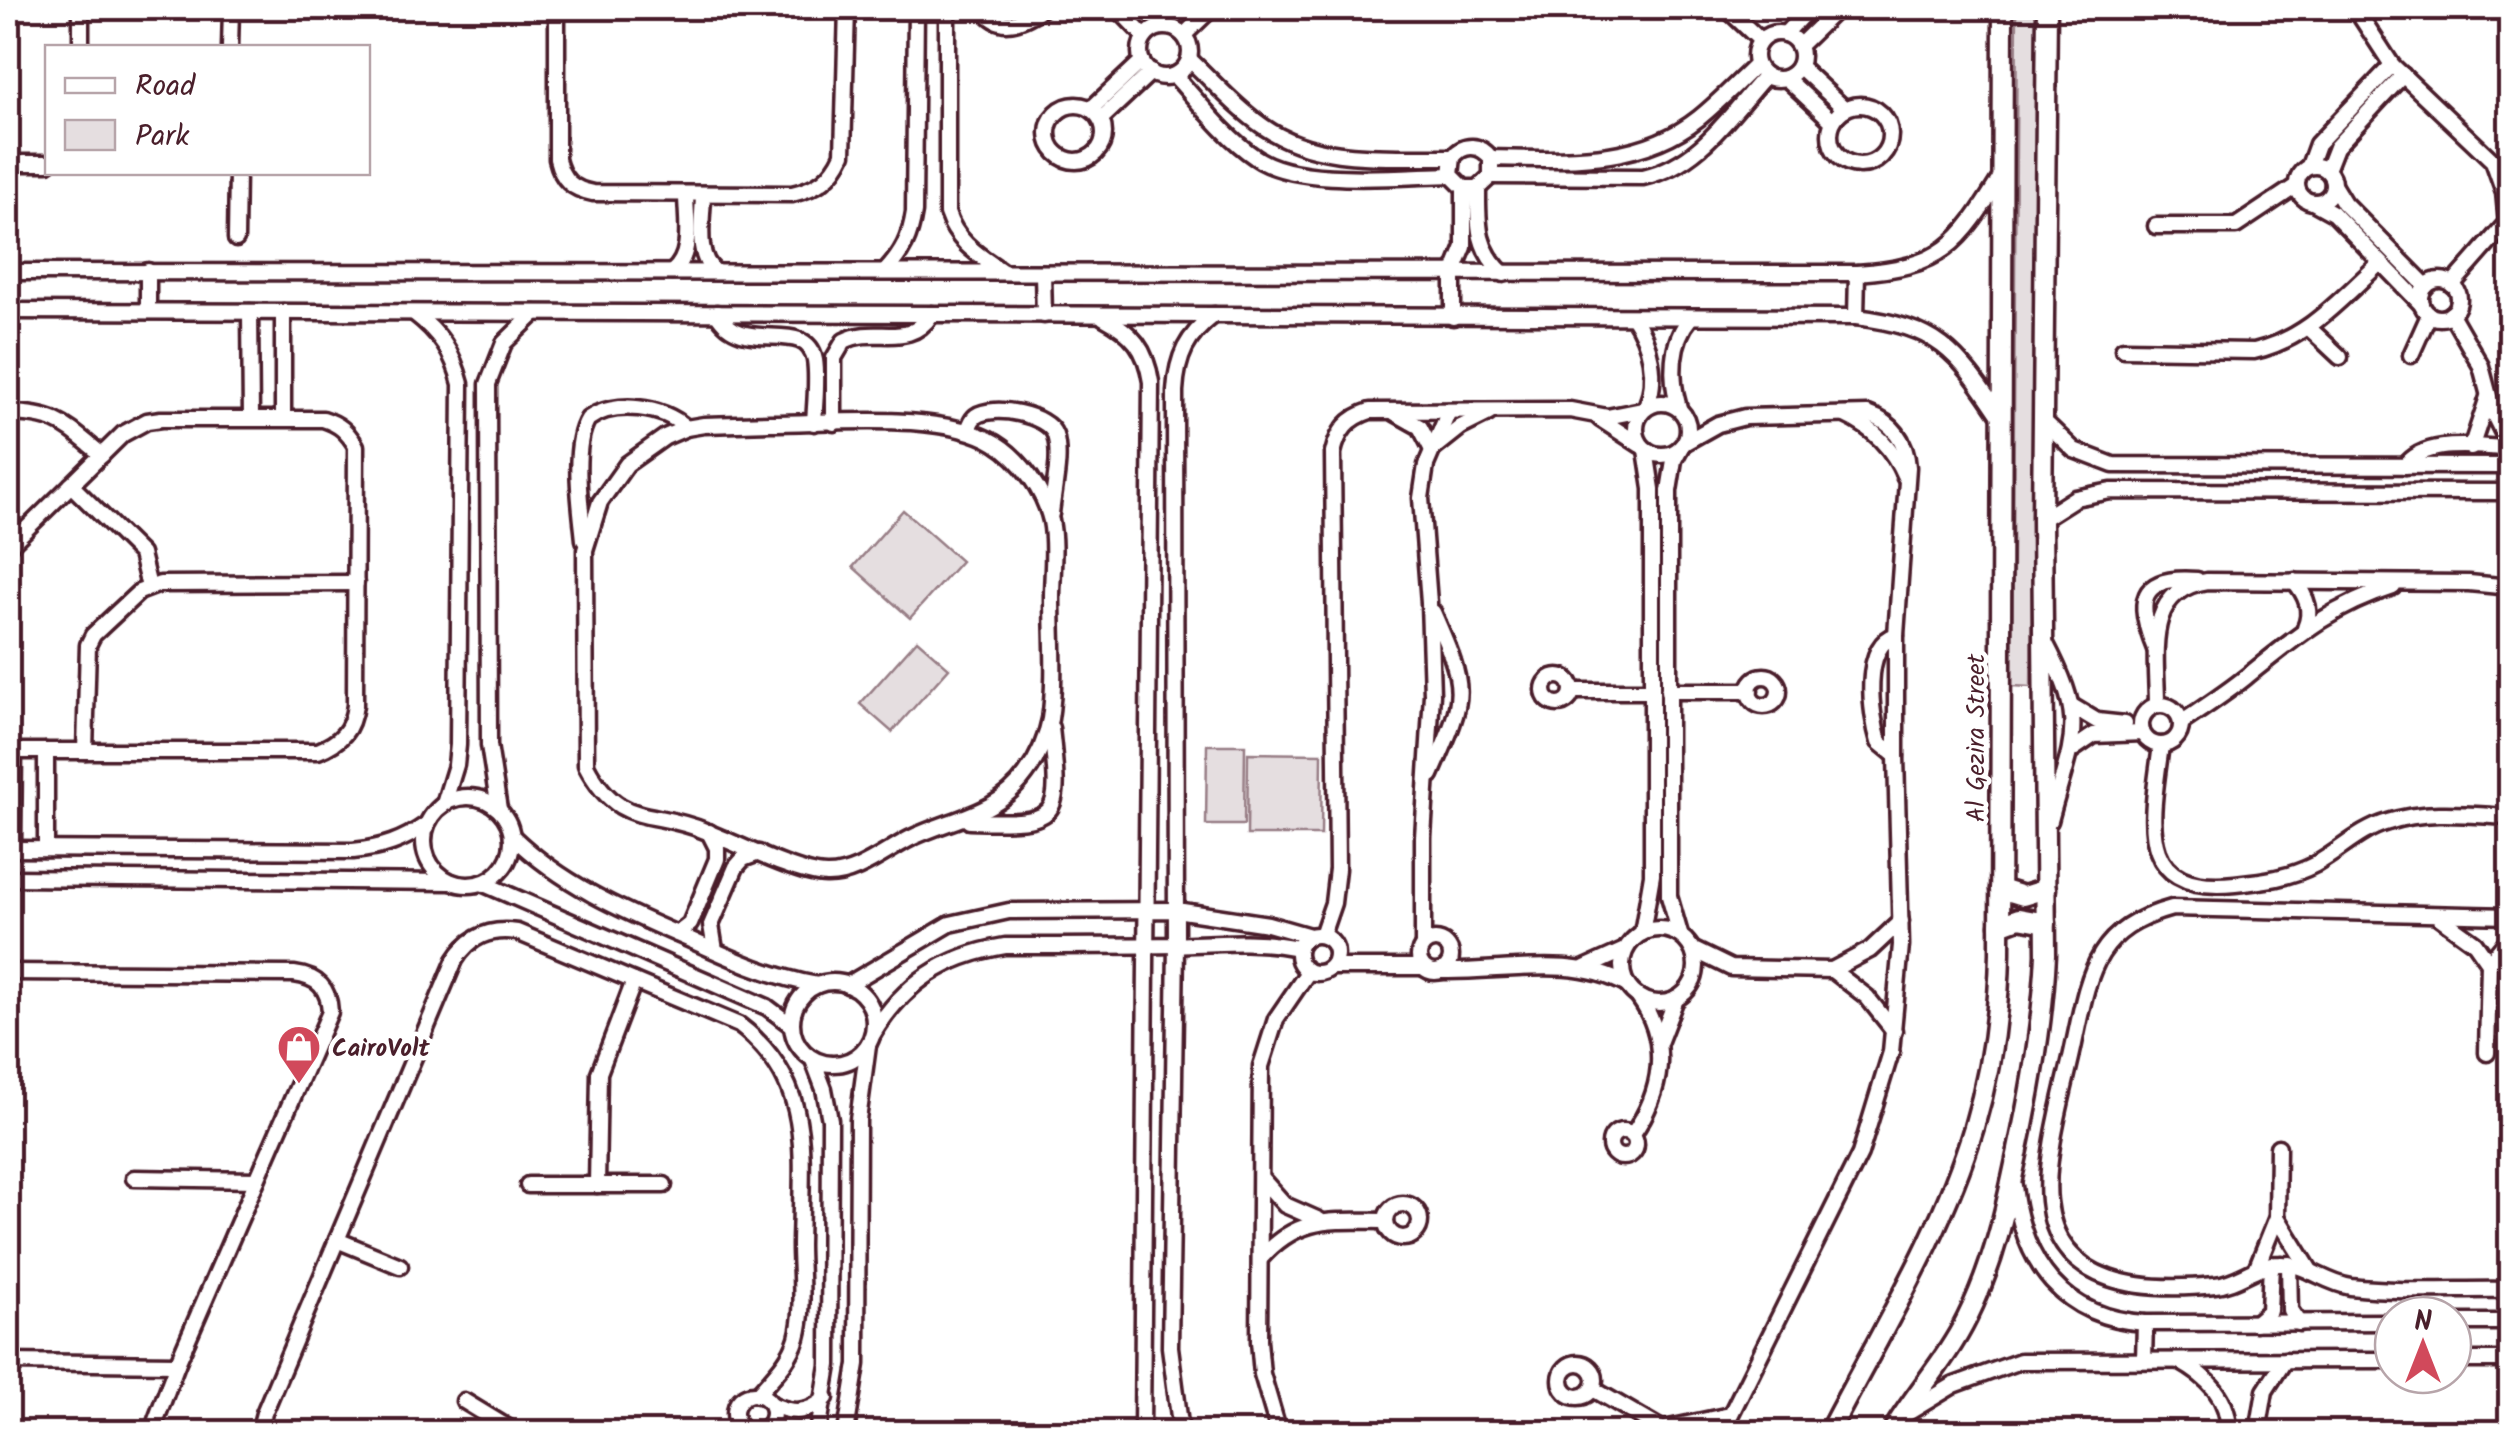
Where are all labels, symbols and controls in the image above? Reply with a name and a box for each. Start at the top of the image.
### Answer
legend [45,45,370,175]
text: Road [135,63,196,111]
text: Park [135,113,190,161]
street label: Al Gezira Street [1957,654,1997,822]
shop icon: CairoVolt [276,1024,322,1085]
place label: CairoVolt [332,1029,430,1069]
north arrow [2373,1295,2473,1395]
text: N [2414,1300,2432,1345]

